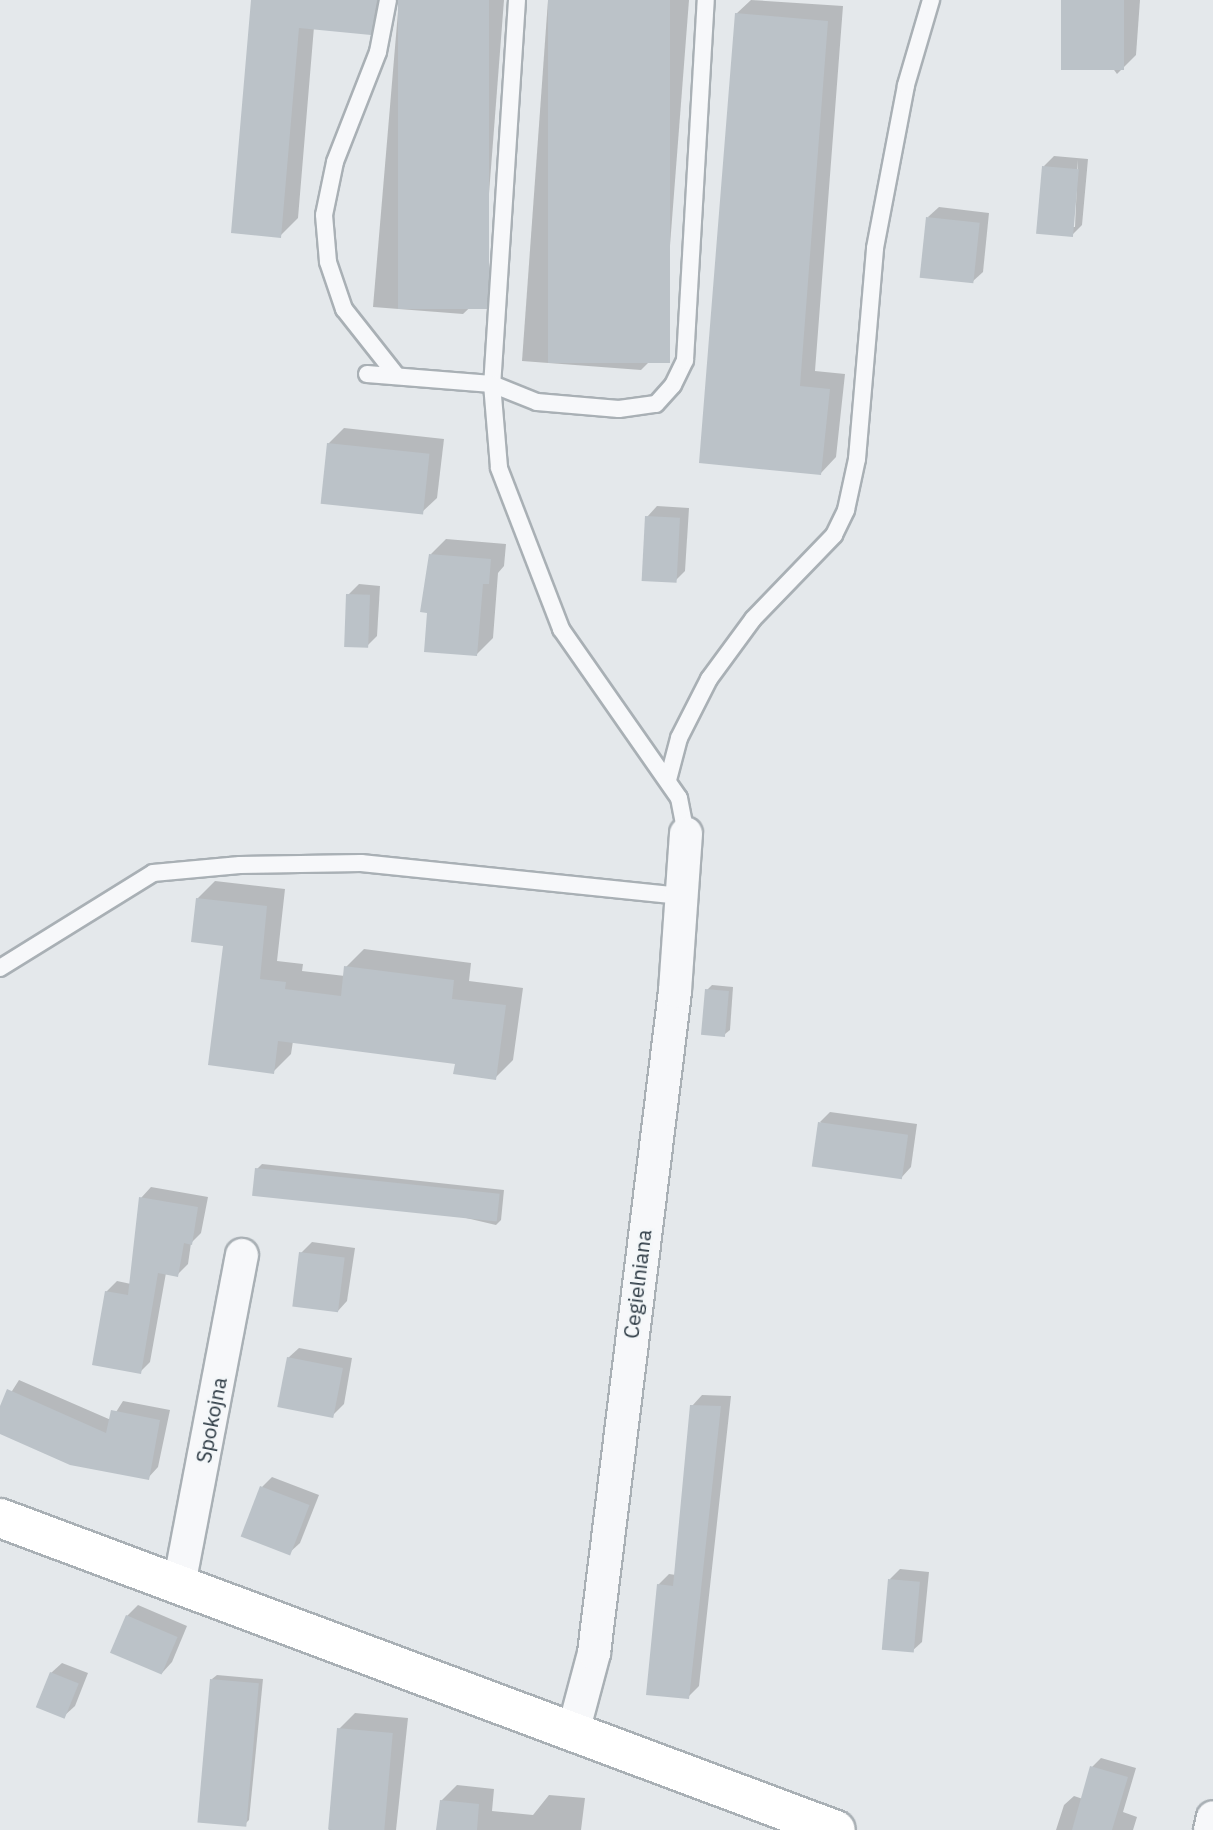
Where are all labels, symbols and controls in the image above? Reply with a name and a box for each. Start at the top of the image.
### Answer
street label: Cegielniana [618,1228,656,1340]
street label: Spokojna [190,1375,232,1465]

